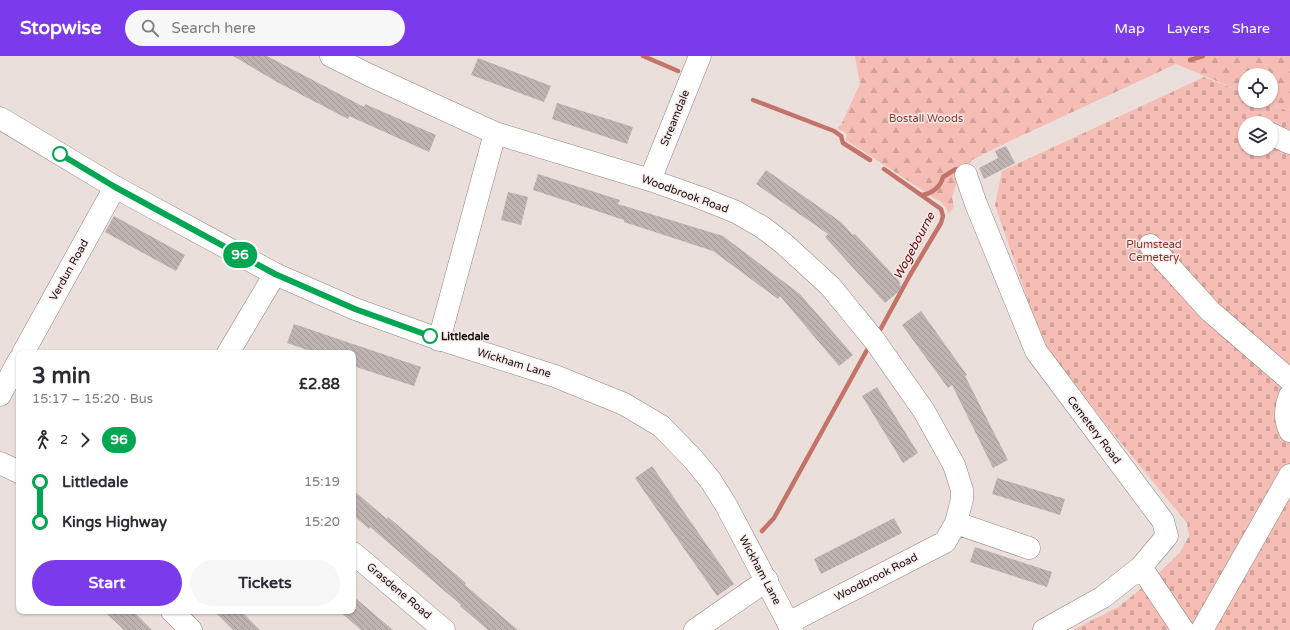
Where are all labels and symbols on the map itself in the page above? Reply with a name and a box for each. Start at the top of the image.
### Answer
street label: Streamdale [658,88,692,148]
park label: Bostall Woods [889,112,963,125]
unlabelled marker [52,146,68,162]
street label: Woodbrook Road [640,172,730,216]
water label: Wogebourne [890,209,938,282]
street label: Verdun Road [47,237,91,303]
park label: Plumstead Cemetery [1126,238,1182,264]
line badge: 96 [222,242,258,268]
marker: Littledale [422,328,438,344]
place label: Littledale [441,330,490,343]
street label: Wickham Lane [475,346,553,380]
street label: Cemetery Road [1064,394,1124,466]
street label: Wickham Lane [736,533,784,607]
street label: Woodbrook Road [832,550,920,604]
street label: Grasdene Road [364,560,434,622]

